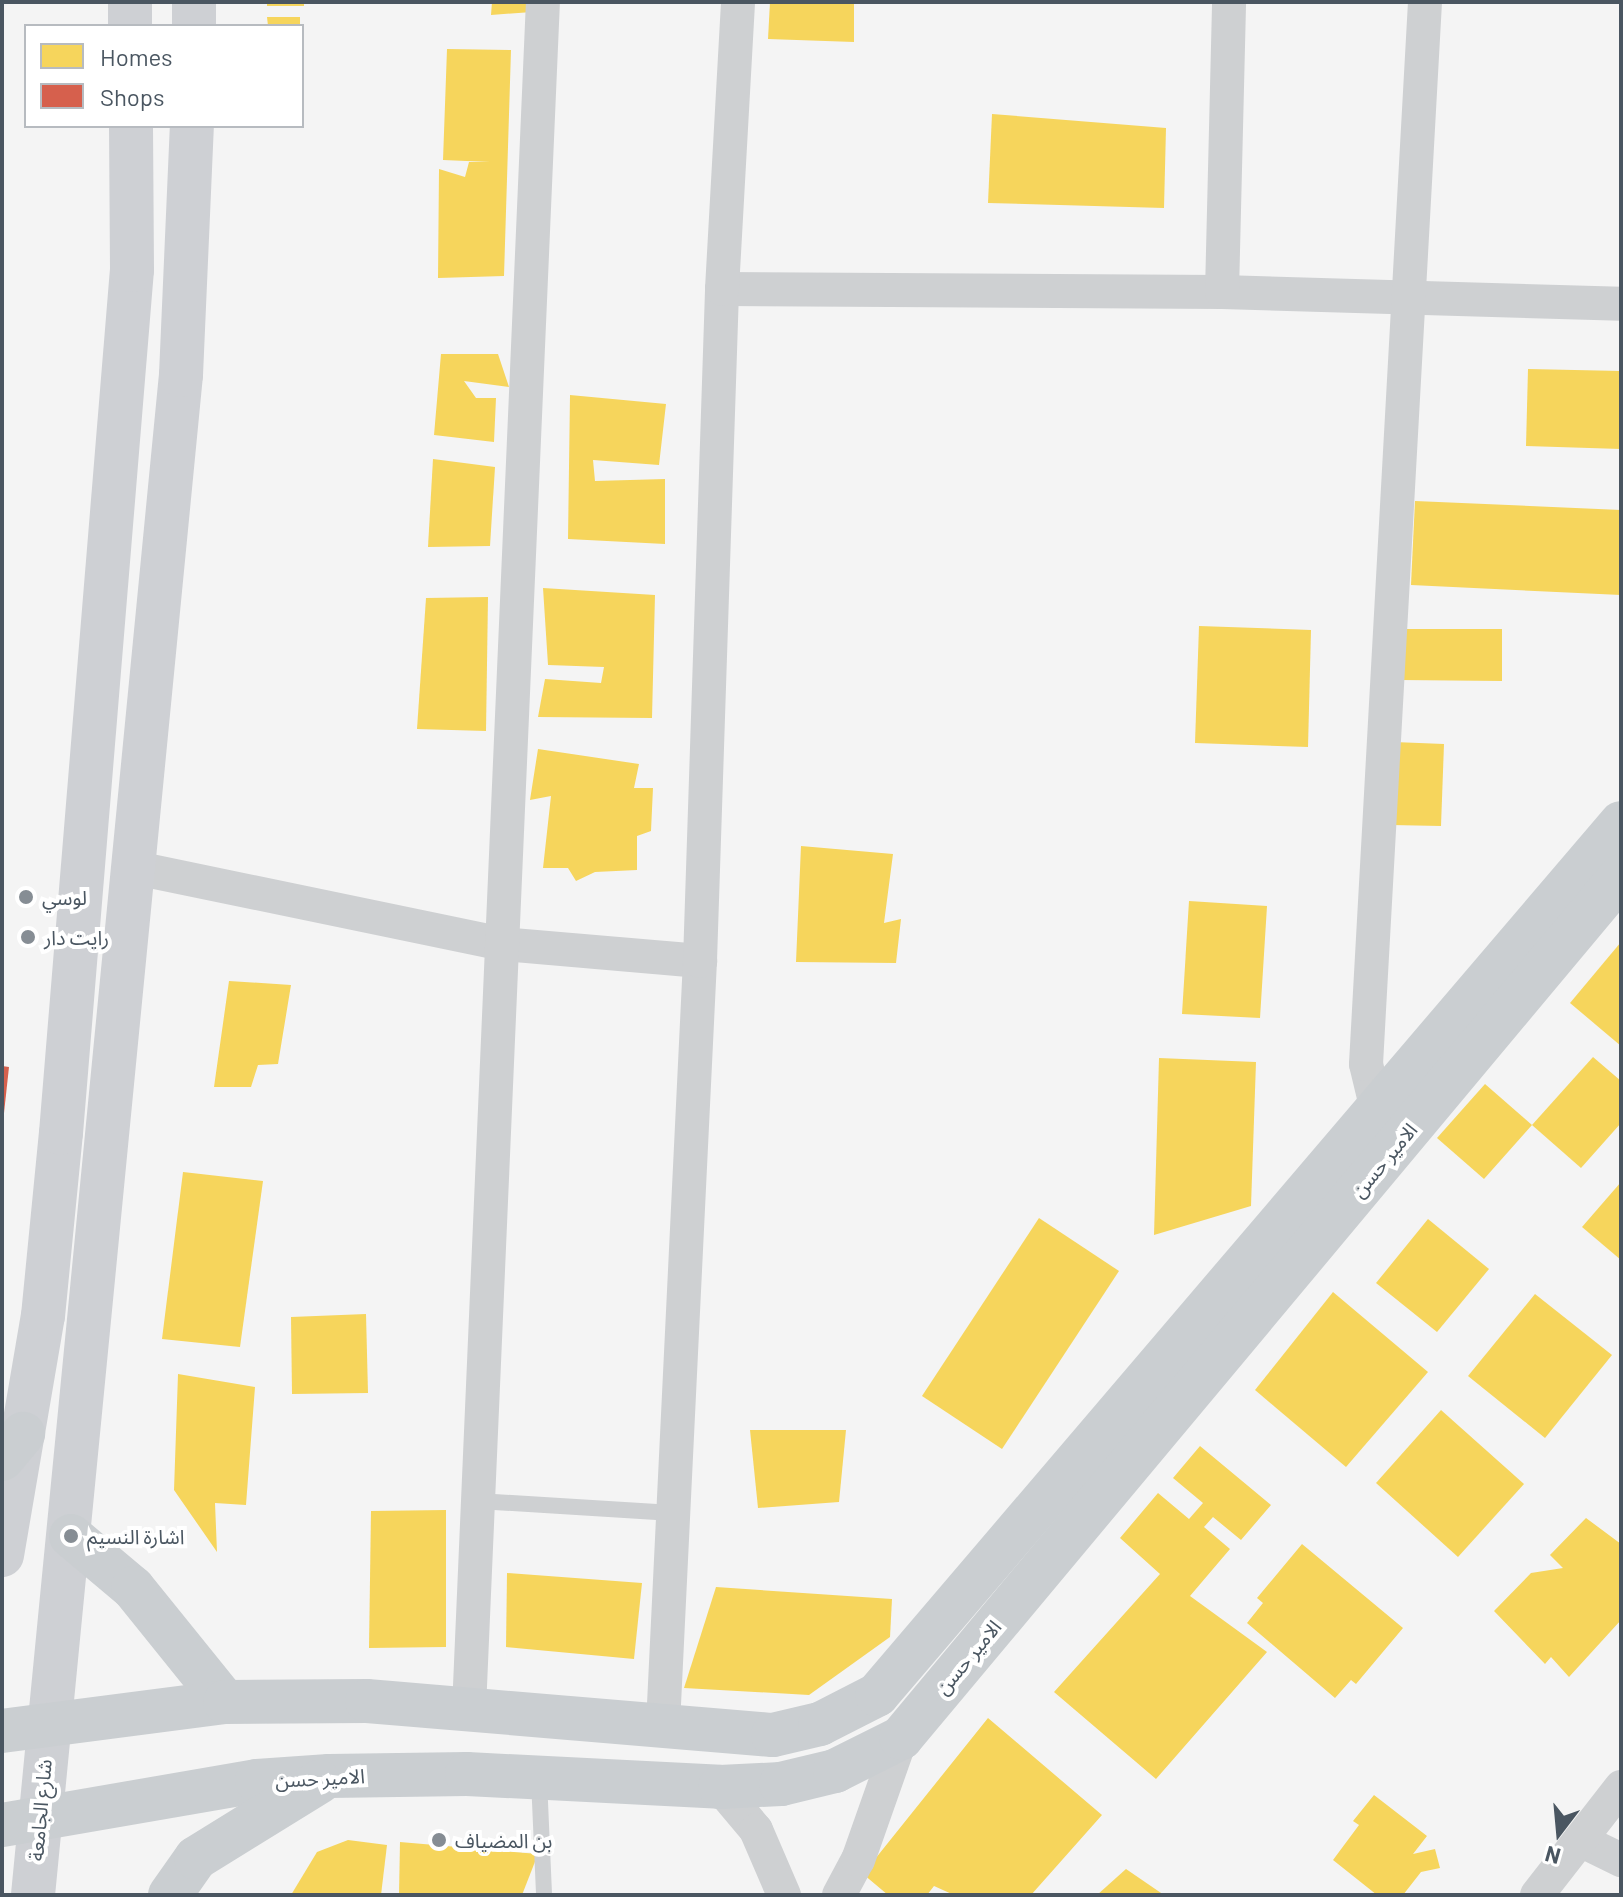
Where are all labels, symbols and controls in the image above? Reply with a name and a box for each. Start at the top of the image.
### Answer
legend [24,24,304,128]
text: Homes [100,42,173,71]
text: Shops [100,82,165,111]
place label: لوسي [42,885,87,909]
marker: لوسي [17,888,35,906]
place label: رايت دار [44,925,109,949]
marker: رايت دار [19,928,37,946]
street label: الامير حسن [1346,1118,1422,1202]
place label: اشارة النسيم [87,1524,184,1548]
marker: اشارة النسيم [62,1527,80,1545]
street label: الامير حسن [930,1615,1006,1699]
street label: شارع الجامعة [24,1758,56,1862]
street label: الامير حسن [275,1764,365,1792]
north arrow [1519,1793,1599,1873]
place label: بن المضياف [455,1828,552,1852]
marker: بن المضياف [430,1831,448,1849]
text: N [1542,1842,1563,1871]

